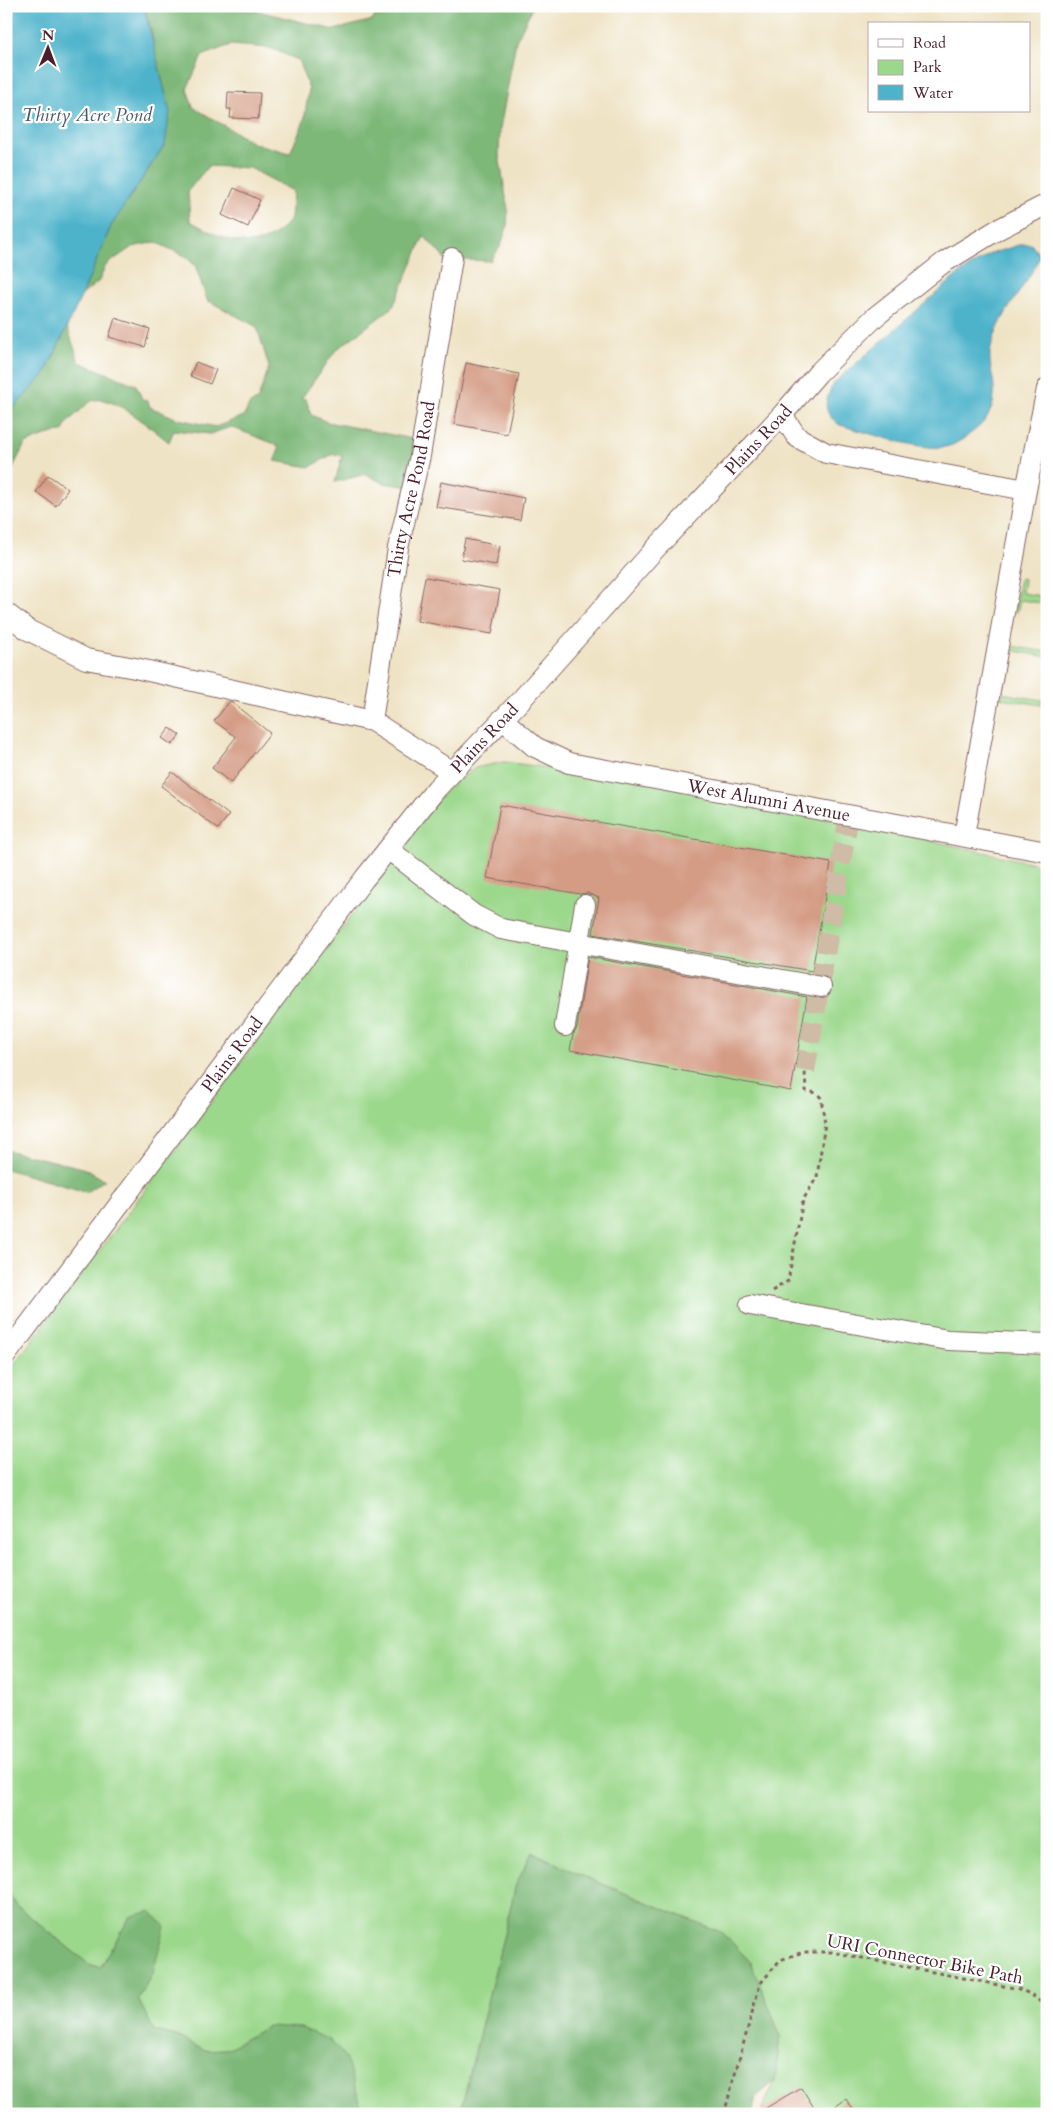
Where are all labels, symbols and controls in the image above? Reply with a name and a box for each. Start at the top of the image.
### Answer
north arrow [22,22,72,72]
legend [868,22,1030,112]
text: N [42,26,54,45]
text: Road [913,33,946,53]
text: Park [913,57,942,77]
text: Water [912,83,954,103]
water label: Thirty Acre Pond [22,102,153,128]
street label: Thirty Acre Pond Road [382,399,442,580]
street label: Plains Road [719,399,799,481]
street label: Plains Road [445,698,525,779]
street label: West Alumni Avenue [684,773,852,828]
street label: Plains Road [196,1011,269,1098]
street label: URI Connector Bike Path [825,1928,1025,1991]

